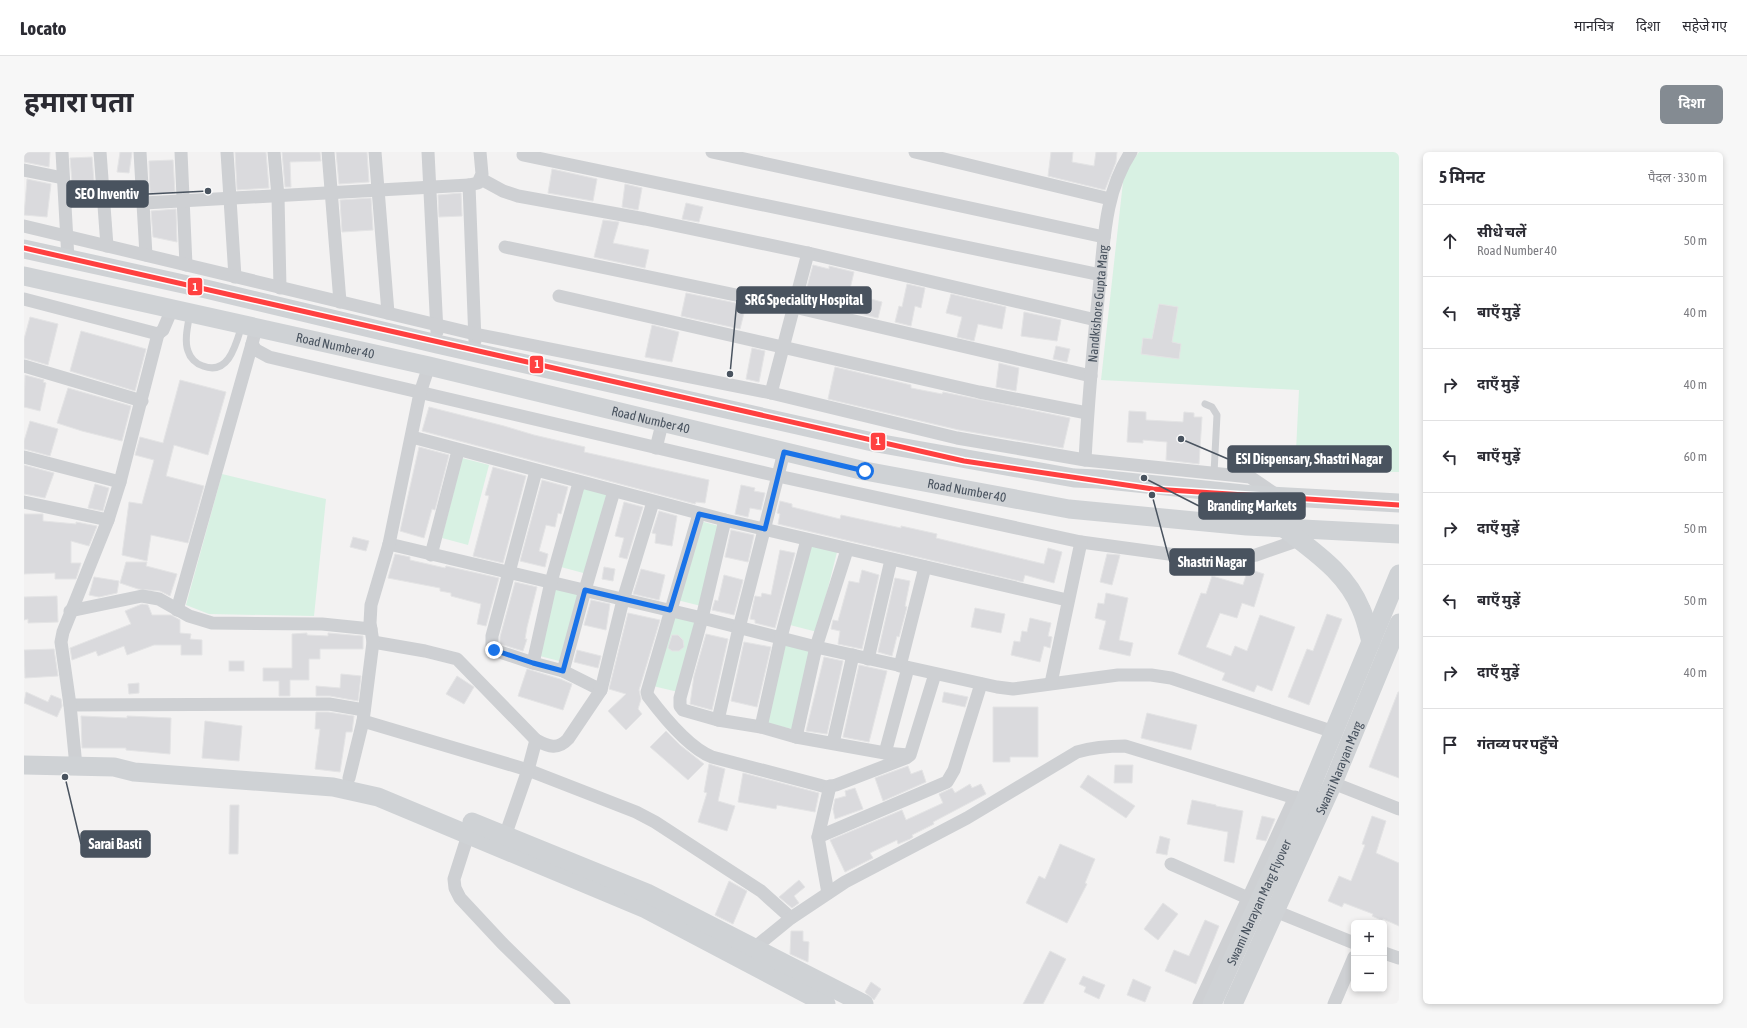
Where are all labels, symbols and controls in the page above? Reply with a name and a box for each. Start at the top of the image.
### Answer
text: Locato [20,17,66,39]
text: मानचित्र [1574,18,1614,34]
text: दिशा [1636,18,1660,34]
text: सहेजे गए [1682,18,1727,34]
button: दिशा [1660,85,1723,124]
text: हमारा पता [24,86,134,118]
text: 5 मिनट [1439,167,1485,187]
text: पैदल · 330 m [1648,170,1707,185]
callout: SEO Inventiv [67,181,148,207]
text: SEO Inventiv [75,186,139,202]
text: सीधे चलें [1477,223,1526,240]
icon: ahead [1439,230,1461,252]
text: 50 m [1684,233,1707,248]
text: Road Number 40 [1477,243,1557,258]
street label: Nandkishore Gupta Marg [1085,244,1111,363]
line badge: 1 [187,277,203,296]
text: 1 [192,281,198,293]
callout: SRG Speciality Hospital [737,287,871,313]
text: SRG Speciality Hospital [745,292,863,308]
icon: left [1439,302,1461,324]
text: बाएँ मुड़ें [1477,303,1520,320]
text: 40 m [1684,305,1707,320]
street label: Road Number 40 [295,329,376,361]
line badge: 1 [529,355,544,374]
text: 1 [534,358,540,370]
icon: right [1439,374,1461,396]
text: दाएँ मुड़ें [1477,375,1519,392]
text: 40 m [1684,377,1707,392]
street label: Road Number 40 [610,403,691,436]
line badge: 1 [870,432,886,451]
text: 1 [875,435,881,447]
callout: ESI Dispensary, Shastri Nagar [1228,446,1391,472]
icon: left [1439,446,1461,468]
text: बाएँ मुड़ें [1477,447,1520,464]
text: 60 m [1684,449,1707,464]
text: ESI Dispensary, Shastri Nagar [1235,451,1383,467]
route start [856,462,874,480]
street label: Road Number 40 [926,475,1008,505]
callout: Branding Markets [1199,493,1305,519]
text: Branding Markets [1207,498,1297,514]
icon: right [1439,518,1461,540]
text: दाएँ मुड़ें [1477,519,1519,536]
text: 50 m [1684,521,1707,536]
callout: Shastri Nagar [1170,549,1254,575]
text: Shastri Nagar [1178,554,1247,570]
icon: left [1439,590,1461,612]
text: बाएँ मुड़ें [1477,591,1520,608]
text: 50 m [1684,593,1707,608]
route end [485,641,503,659]
icon: right [1439,662,1461,684]
text: दाएँ मुड़ें [1477,663,1519,680]
text: 40 m [1684,665,1707,680]
street label: Swami Narayan Marg [1312,718,1365,817]
icon: arrive [1439,734,1461,756]
text: गंतव्य पर पहुँचे [1477,735,1558,752]
callout: Sarai Basti [81,831,150,857]
text: Sarai Basti [88,836,142,852]
street label: Swami Narayan Marg Flyover [1223,837,1294,967]
map controls [1351,920,1387,992]
button: + [1351,920,1387,956]
button: − [1351,956,1387,992]

